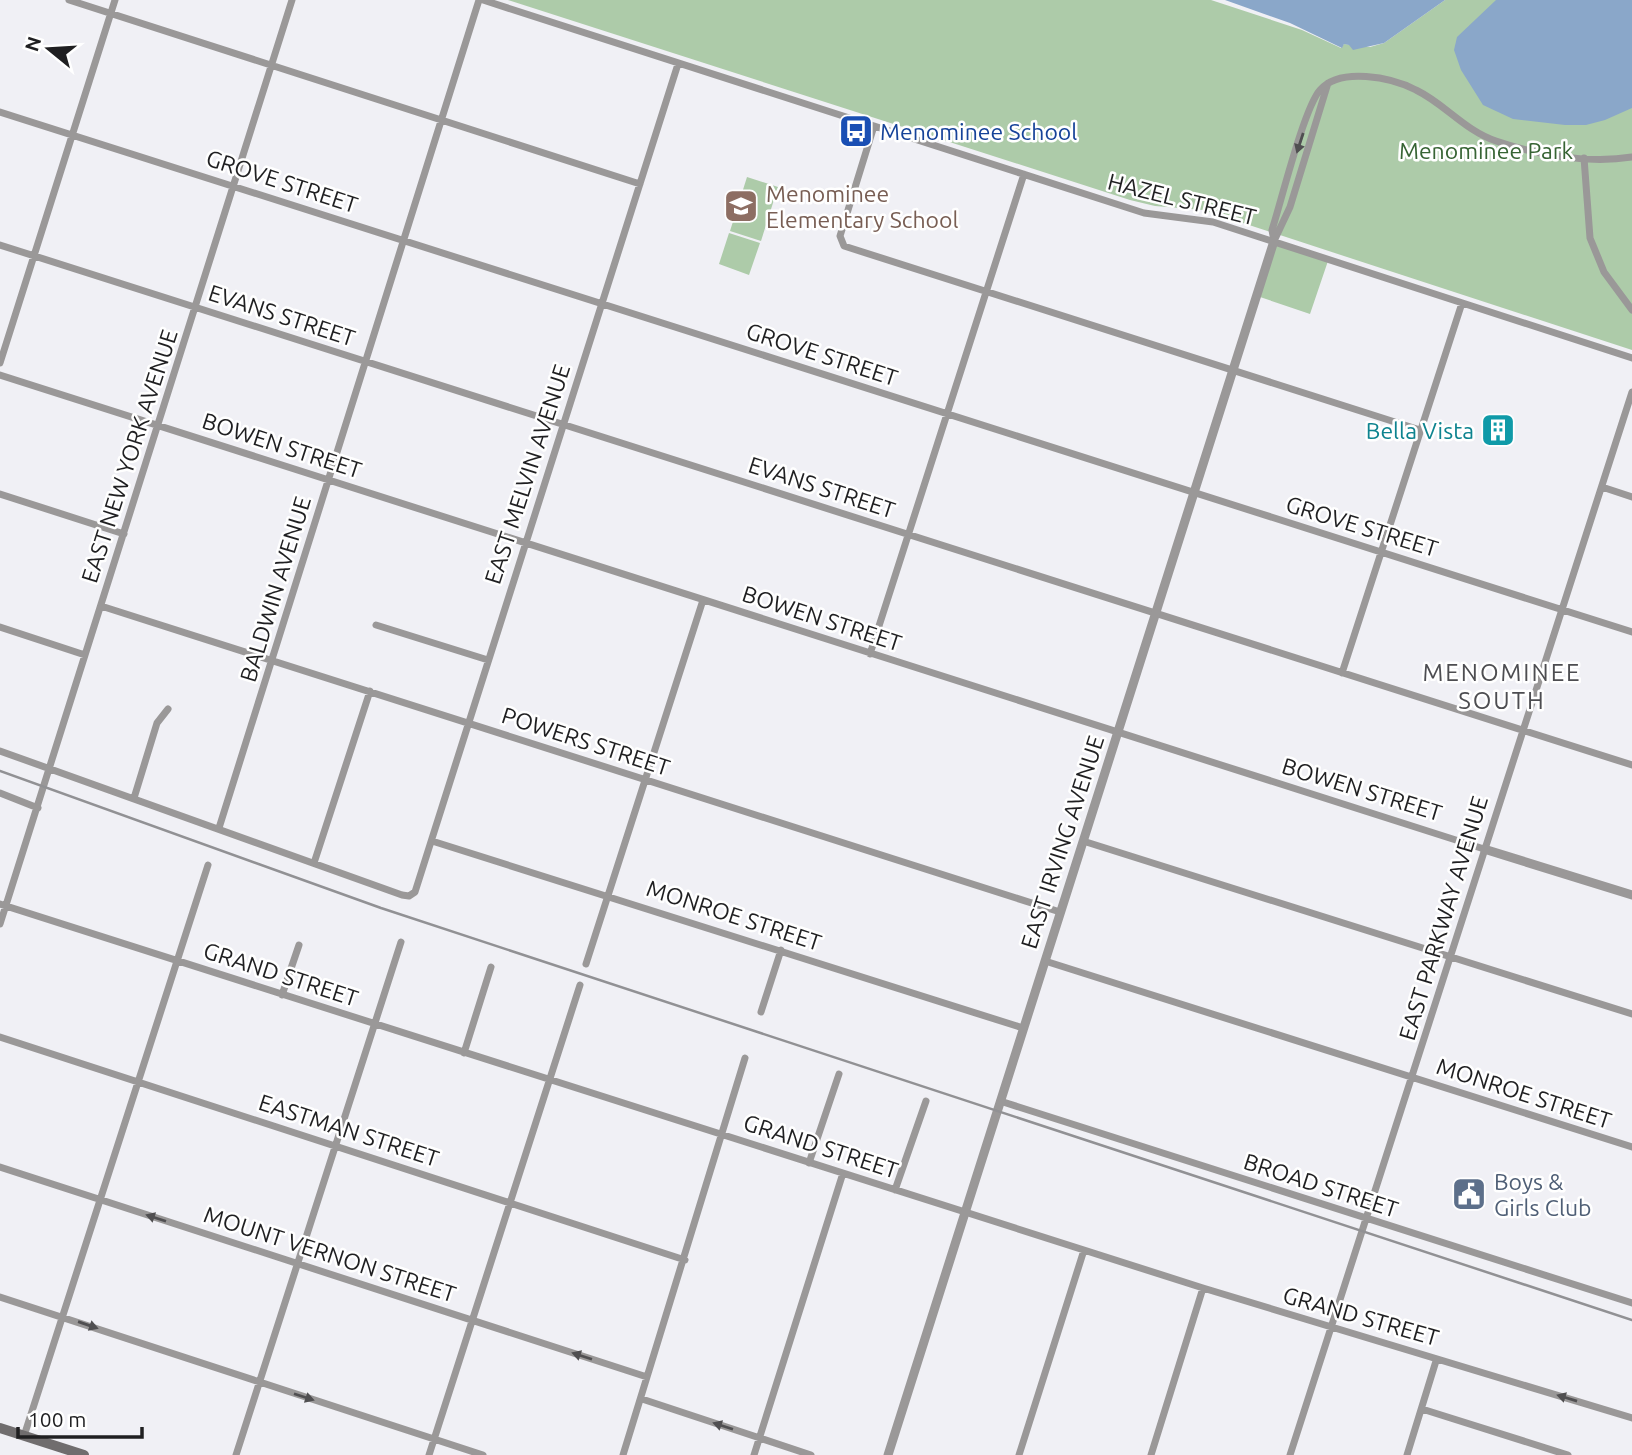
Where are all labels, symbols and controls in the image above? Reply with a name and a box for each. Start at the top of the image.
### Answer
north arrow [14,14,84,84]
text: N [20,34,45,54]
bus stop icon: Menominee School [837,112,875,150]
place label: Menominee School [880,119,1077,144]
one-way arrow [1294,133,1304,154]
park label: Menominee Park [1399,138,1573,163]
street label: GROVE STREET [203,145,361,217]
street label: HAZEL STREET [1105,168,1259,230]
place label: Menominee Elementary School [766,181,959,232]
school or university icon: Menominee Elementary School [722,187,760,225]
street label: EVANS STREET [205,280,359,351]
street label: GROVE STREET [743,318,901,390]
street label: EAST NEW YORK AVENUE [76,326,182,586]
street label: EAST MELVIN AVENUE [480,361,574,587]
street label: BOWEN STREET [199,407,365,483]
building icon: Bella Vista [1479,411,1517,449]
place label: Bella Vista [1366,418,1474,443]
street label: EVANS STREET [745,452,899,523]
street label: GROVE STREET [1283,491,1441,561]
street label: BALDWIN AVENUE [235,493,315,685]
street label: BOWEN STREET [739,580,905,656]
district label: MENOMINEE SOUTH [1422,659,1582,714]
street label: POWERS STREET [499,702,673,780]
street label: EAST IRVING AVENUE [1016,732,1108,952]
street label: BOWEN STREET [1279,753,1445,825]
street label: EAST PARKWAY AVENUE [1394,793,1492,1043]
street label: MONROE STREET [643,875,825,955]
street label: GRAND STREET [201,937,362,1011]
street label: MONROE STREET [1433,1053,1615,1133]
street label: EASTMAN STREET [256,1089,442,1171]
street label: GRAND STREET [741,1109,902,1183]
street label: BROAD STREET [1241,1148,1401,1222]
place label: Boys & Girls Club [1494,1169,1592,1220]
public building icon: Boys & Girls Club [1450,1175,1488,1213]
street label: MOUNT VERNON STREET [201,1201,459,1307]
one-way arrow [145,1212,166,1222]
street label: GRAND STREET [1280,1282,1442,1350]
one-way arrow [78,1320,99,1331]
one-way arrow [571,1350,592,1361]
one-way arrow [294,1392,315,1403]
one-way arrow [1556,1392,1577,1403]
scale bar [18,1396,142,1440]
text: 100 m [28,1407,86,1431]
one-way arrow [713,1420,734,1431]

